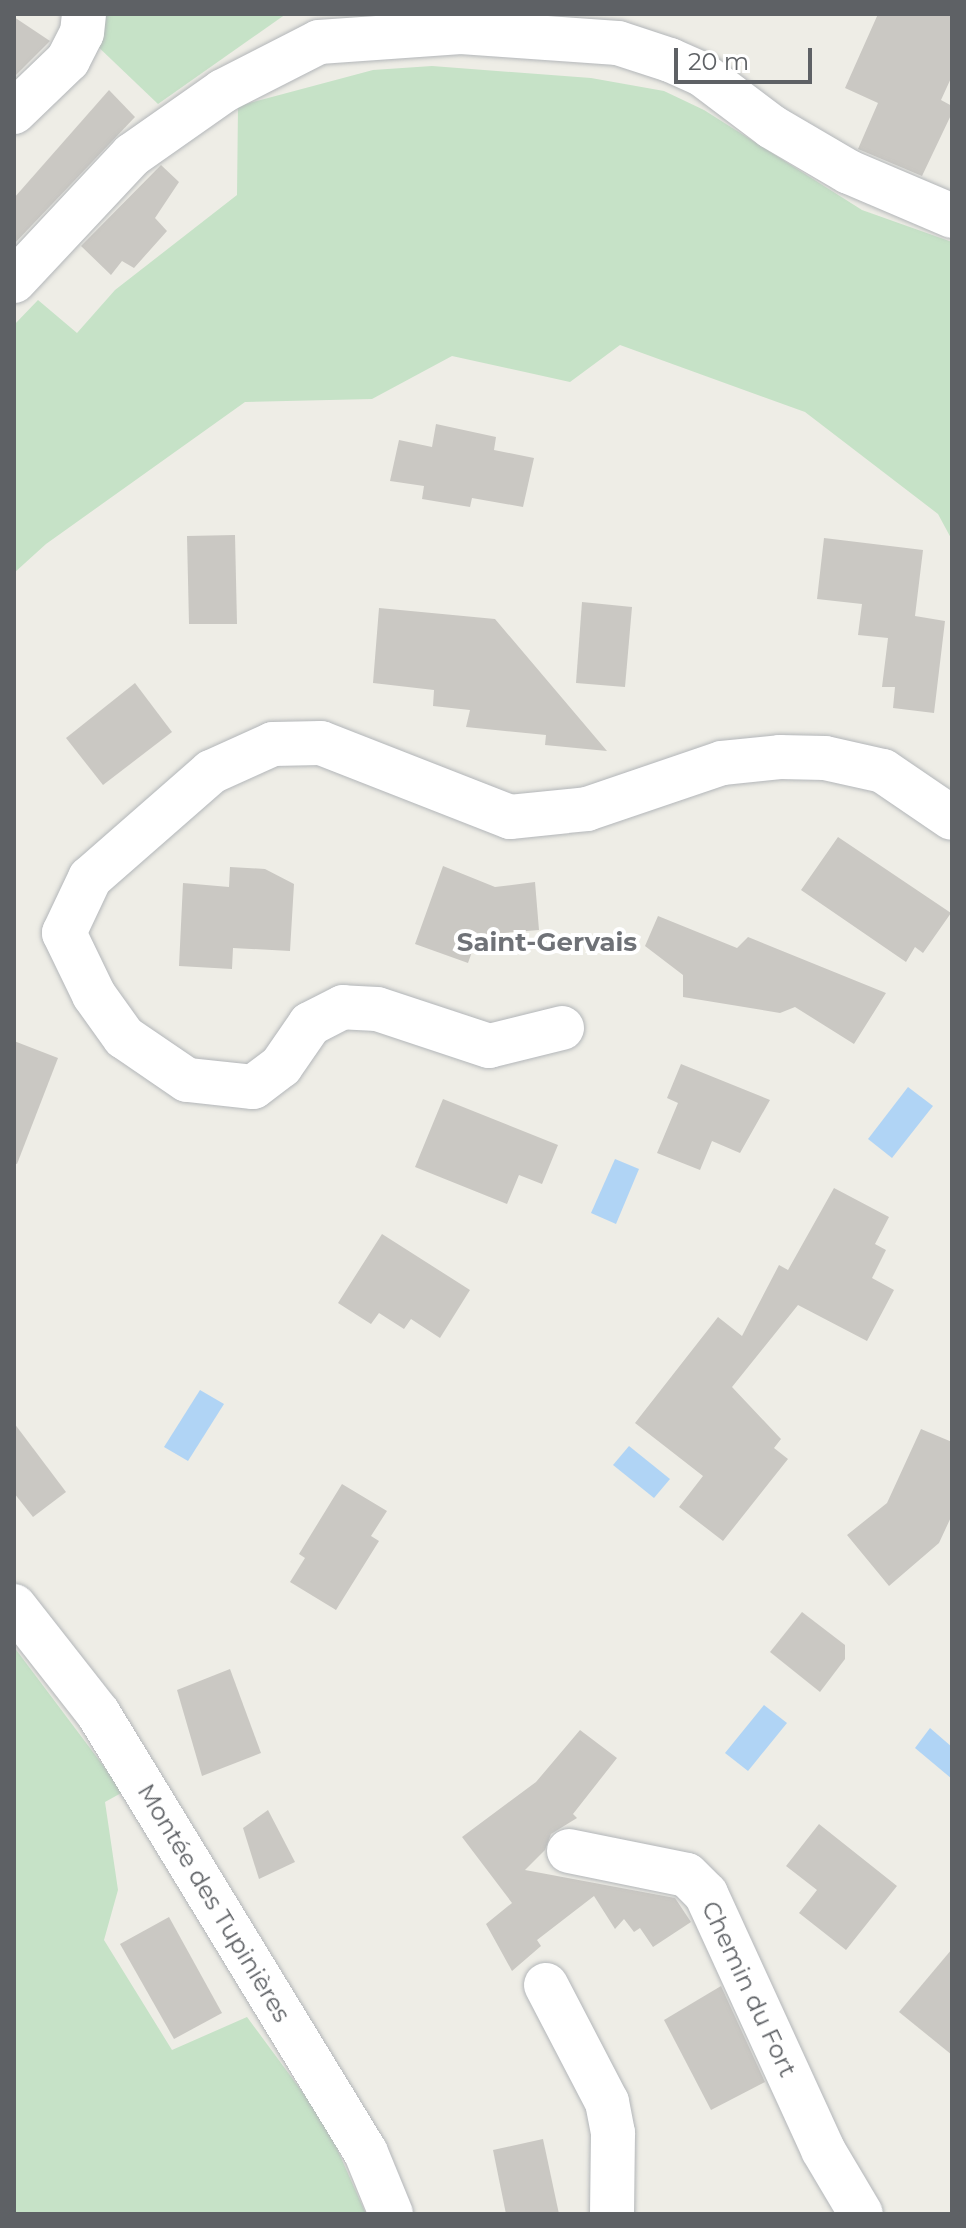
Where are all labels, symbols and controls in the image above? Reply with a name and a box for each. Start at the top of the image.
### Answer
scale bar [678,32,816,82]
text: 20 m [688,47,749,76]
district label: Saint-Gervais [457,927,637,959]
street label: Montée des Tupinières [131,1779,297,2027]
street label: Chemin du Fort [696,1897,802,2081]

